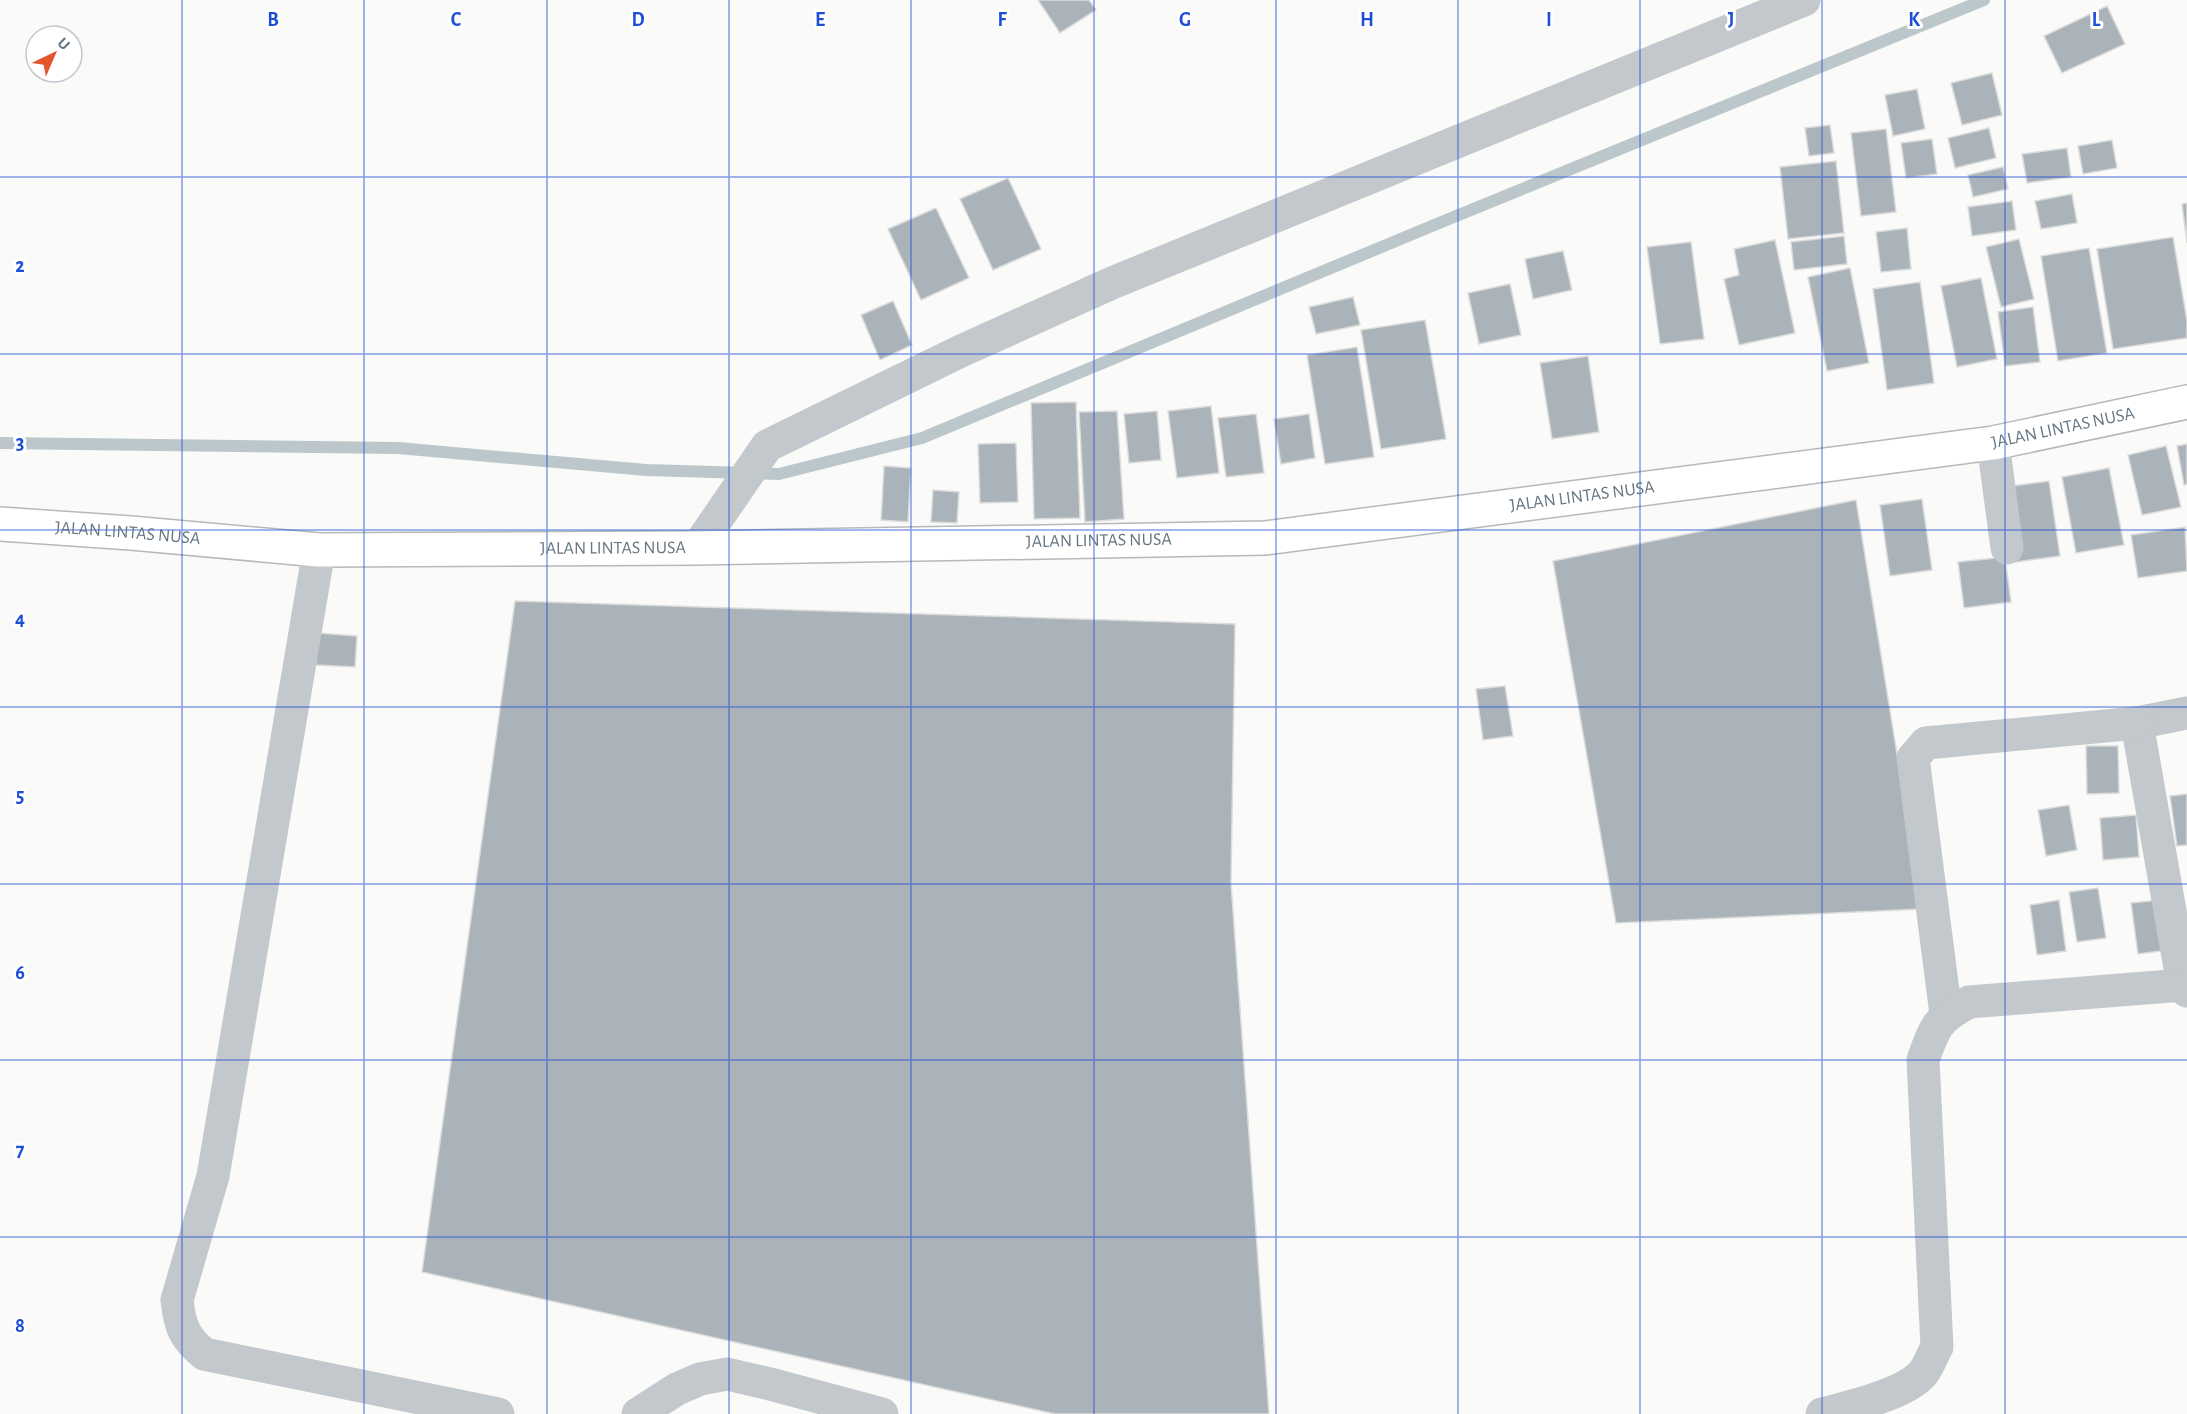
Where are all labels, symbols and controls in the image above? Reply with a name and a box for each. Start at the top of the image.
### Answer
text: B [267,10,279,30]
text: C [451,10,462,30]
text: D [631,10,645,30]
text: E [815,10,825,30]
text: F [997,10,1007,30]
text: G [1179,10,1191,30]
text: H [1360,10,1374,30]
text: I [1546,10,1552,30]
text: J [1728,10,1734,30]
text: K [1908,10,1920,30]
text: L [2092,10,2101,30]
north arrow [24,24,84,84]
text: U [54,35,73,53]
text: 2 [15,256,25,276]
street label: JALAN LINTAS NUSA [1990,404,2137,452]
text: 3 [16,433,24,453]
street label: JALAN LINTAS NUSA [1509,478,1656,515]
street label: JALAN LINTAS NUSA [54,519,202,548]
street label: JALAN LINTAS NUSA [1026,531,1172,551]
street label: JALAN LINTAS NUSA [540,539,686,558]
text: 4 [15,609,25,629]
text: 5 [16,786,24,806]
text: 6 [15,963,25,983]
text: 7 [16,1140,25,1160]
text: 8 [15,1316,25,1336]

